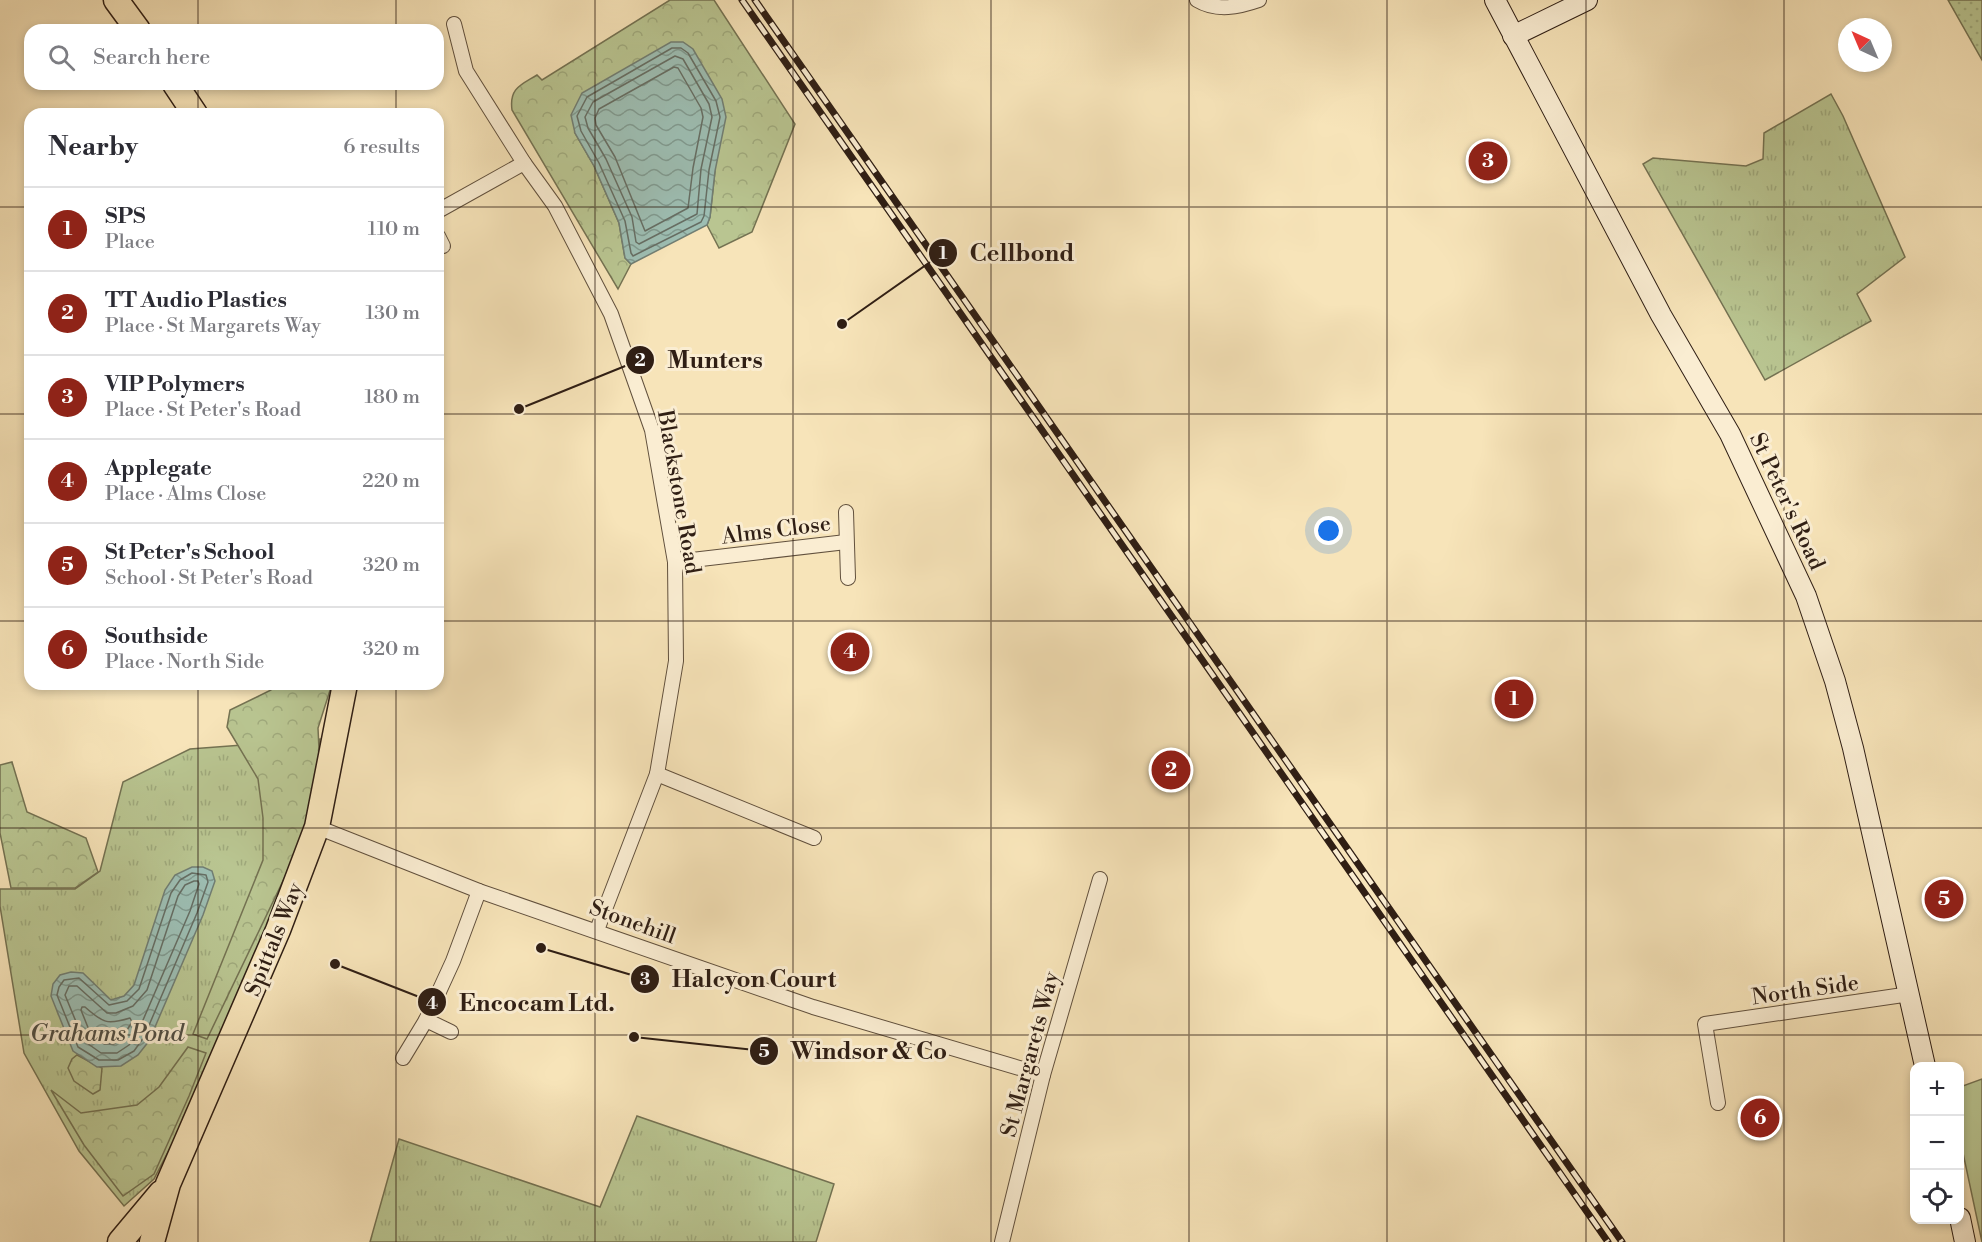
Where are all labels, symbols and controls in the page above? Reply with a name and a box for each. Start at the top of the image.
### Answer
north arrow [1838,18,1892,72]
search box [24,24,444,90]
icon: search [45,41,78,74]
text: Search here [93,44,210,71]
text: Nearby [48,131,138,163]
text: 6 results [343,135,420,160]
pin: 3 [1468,138,1508,184]
text: SPS [105,203,145,230]
text: 1 [63,217,72,242]
text: 110 m [368,217,420,242]
text: Place [105,230,155,255]
callout: Cellbond [928,232,1087,274]
text: Cellbond [970,239,1074,269]
text: 1 [939,242,948,265]
text: TT Audio Plastics [105,287,287,314]
text: 2 [61,301,74,326]
text: 130 m [365,301,420,326]
text: Place · St Margarets Way [105,314,321,339]
callout: Munters [625,339,775,381]
text: Munters [667,346,763,376]
text: 2 [634,349,646,372]
text: VIP Polymers [105,371,245,398]
text: 3 [61,385,74,410]
text: 180 m [365,385,420,410]
text: Place · St Peter's Road [105,398,301,423]
street label: Blackstone Road [651,407,706,577]
street label: St Peter's Road [1743,429,1830,575]
text: Applegate [105,455,212,482]
text: 4 [61,469,74,494]
text: 220 m [362,469,420,494]
text: Place · Alms Close [105,482,266,507]
street label: Alms Close [719,510,832,551]
your location [1314,516,1343,545]
text: St Peter's School [105,539,275,566]
text: 5 [61,553,74,578]
text: 320 m [363,553,420,578]
text: School · St Peter's Road [105,566,313,591]
text: Southside [105,623,208,650]
pin: 4 [830,630,870,674]
text: 6 [61,637,74,662]
text: 320 m [363,637,420,662]
text: Place · North Side [105,650,264,675]
pin: 1 [1494,676,1534,722]
pin: 2 [1152,748,1190,792]
pin: 5 [1924,876,1964,922]
street label: Spittals Way [239,878,310,1000]
street label: Stonehill [586,894,680,951]
callout: Halcyon Court [630,958,849,1000]
text: Halcyon Court [672,965,837,995]
text: 3 [640,968,651,991]
street label: St Margarets Way [995,969,1066,1140]
street label: North Side [1750,970,1860,1011]
callout: Encocam Ltd. [417,981,627,1023]
text: Encocam Ltd. [459,989,615,1019]
text: 4 [426,992,438,1015]
water label: Grahams Pond [30,1019,186,1049]
callout: Windsor & Co [749,1030,959,1072]
text: Windsor & Co [790,1037,947,1067]
text: 5 [758,1040,770,1063]
map controls [1910,1062,1964,1224]
button: + [1910,1062,1964,1116]
pin: 6 [1740,1096,1780,1140]
button: − [1910,1116,1964,1170]
button: locate [1910,1170,1964,1224]

